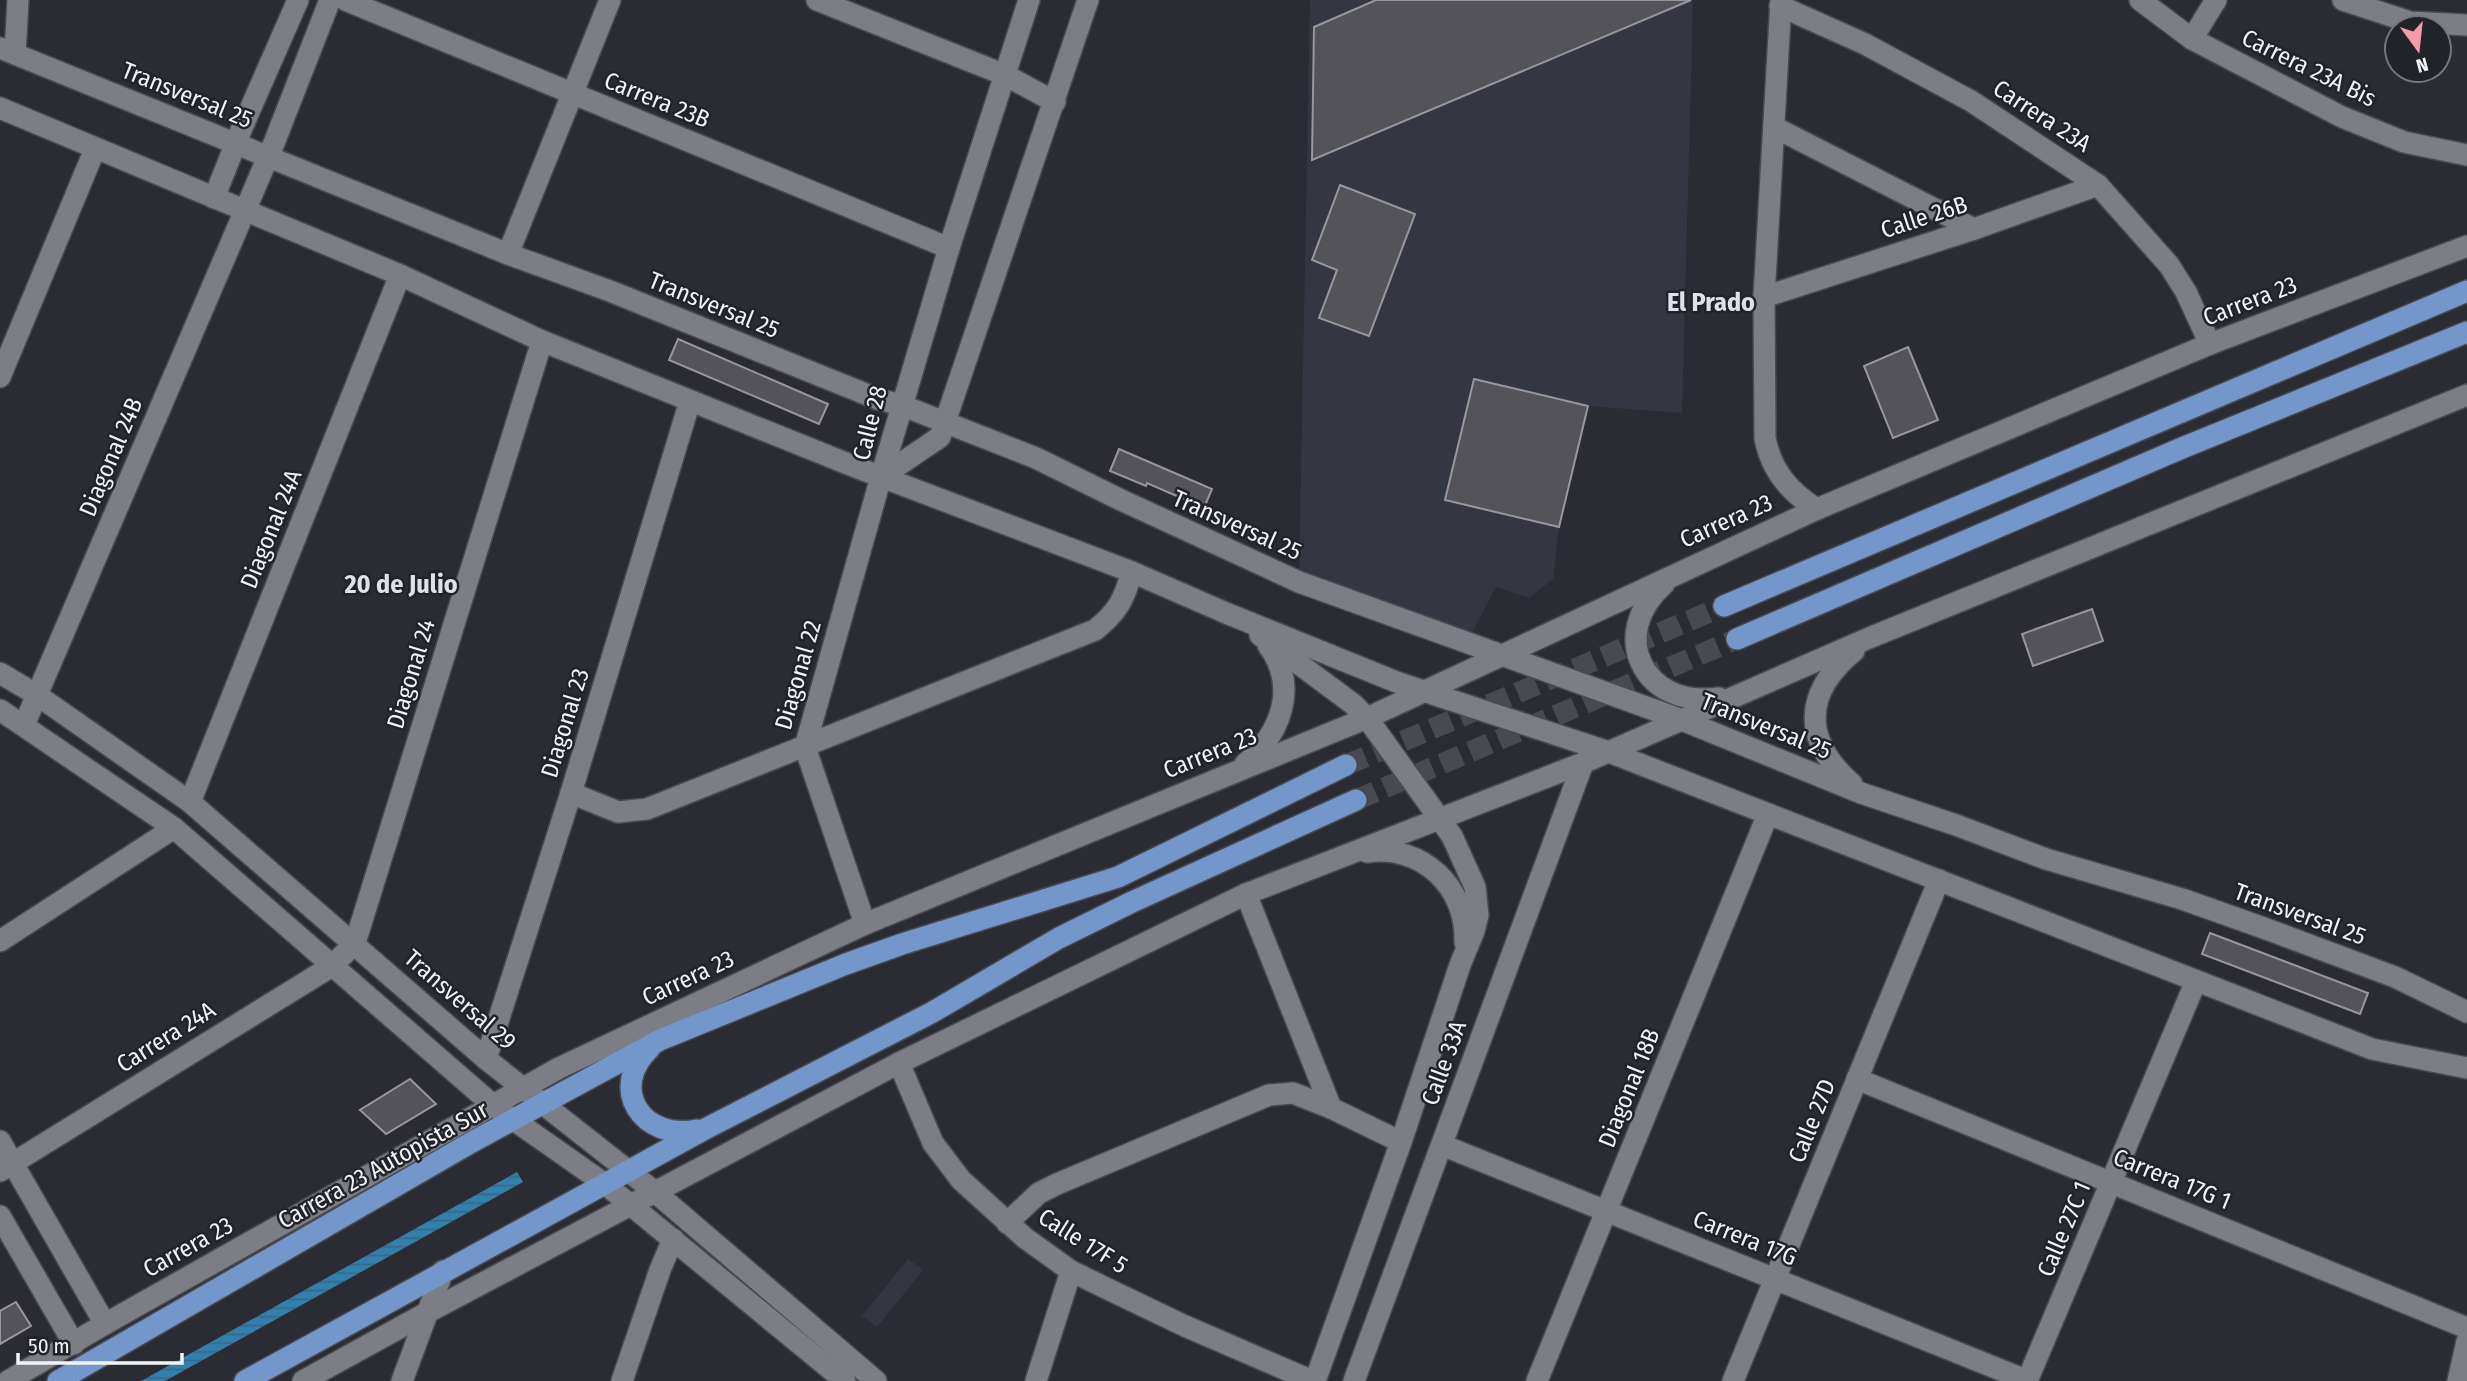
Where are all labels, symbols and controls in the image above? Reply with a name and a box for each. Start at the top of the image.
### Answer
north arrow [2383,14,2453,84]
street label: Carrera 23A Bis [2237,23,2381,113]
text: N [2414,52,2431,78]
street label: Transversal 25 [118,56,256,134]
street label: Carrera 23B [600,66,714,134]
street label: Carrera 23A [1988,74,2096,158]
street label: Calle 26B [1877,190,1971,244]
street label: Transversal 25 [645,266,783,344]
street label: Carrera 23 [2199,270,2301,332]
district label: El Prado [1667,287,1755,318]
street label: Calle 28 [847,383,893,463]
street label: Diagonal 24B [73,394,149,520]
street label: Diagonal 24A [235,465,308,592]
street label: Transversal 25 [1168,484,1306,566]
street label: Carrera 23 [1676,488,1776,554]
district label: 20 de Julio [343,569,458,600]
street label: Diagonal 24 [381,616,441,732]
street label: Diagonal 22 [769,617,827,733]
street label: Diagonal 23 [535,665,595,781]
street label: Transversal 25 [1697,687,1835,765]
street label: Carrera 23 [1159,722,1261,784]
street label: Transversal 25 [2230,877,2370,951]
street label: Transversal 29 [399,944,521,1056]
street label: Carrera 23 [638,945,738,1011]
street label: Carrera 24A [112,996,221,1078]
street label: Calle 33A [1416,1017,1472,1109]
street label: Diagonal 18B [1592,1024,1666,1152]
street label: Calle 27D [1783,1075,1841,1167]
street label: Carrera 23 Autopista Sur [273,1095,494,1234]
street label: Carrera 17G 1 [2109,1143,2235,1215]
street label: Calle 27C 1 [2031,1177,2097,1281]
street label: Calle 17F 5 [1033,1203,1133,1279]
street label: Carrera 17G [1689,1205,1801,1271]
street label: Carrera 23 [138,1211,238,1283]
scale bar [18,1322,182,1366]
text: 50 m [28,1333,70,1359]

